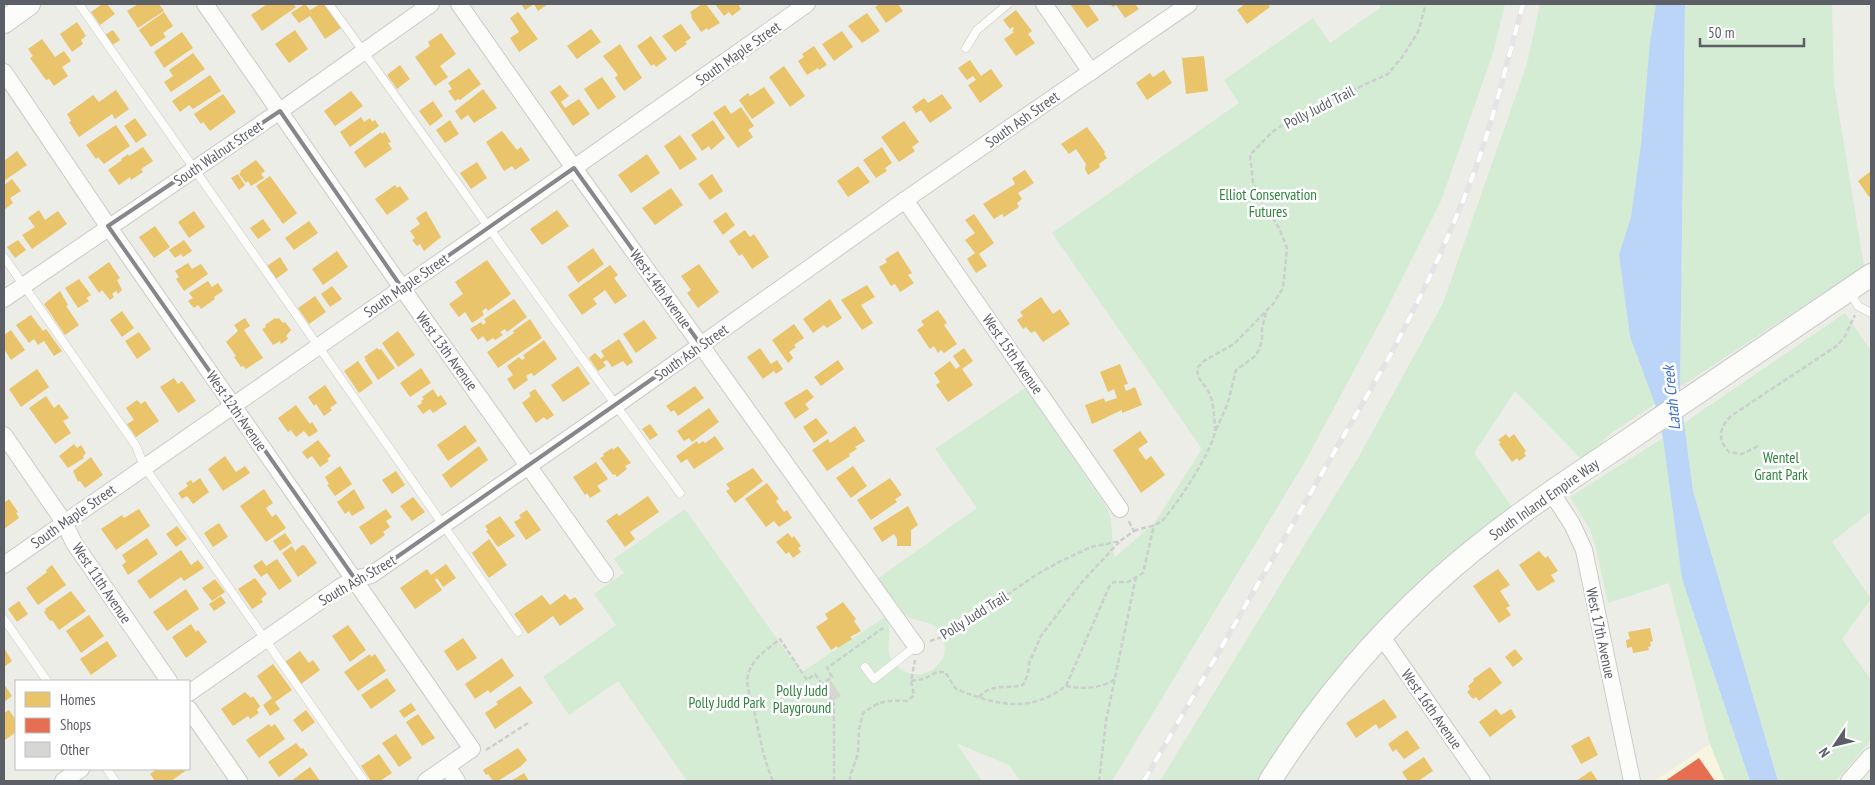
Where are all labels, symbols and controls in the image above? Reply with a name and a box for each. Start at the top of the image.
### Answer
scale bar [1700,15,1804,47]
street label: South Maple Street [692,17,784,89]
text: 50 m [1708,23,1734,42]
street label: Polly Judd Trail [1281,81,1358,133]
street label: South Ash Street [981,87,1063,151]
street label: South Walnut Street [170,116,266,190]
park label: Elliot Conservation Futures [1219,185,1317,221]
street label: West 14th Avenue [626,246,696,332]
street label: South Maple Street [360,249,452,321]
street label: West 13th Avenue [412,308,482,394]
street label: West 15th Avenue [979,310,1047,398]
street label: South Ash Street [650,320,732,384]
water label: Latah Creek [1657,363,1684,431]
street label: West 12th Avenue [203,367,271,455]
park label: Wentel Grant Park [1754,448,1808,484]
street label: South Inland Empire Way [1485,454,1603,544]
street label: South Maple Street [27,480,119,552]
street label: West 11th Avenue [68,539,136,627]
street label: South Ash Street [315,550,399,610]
street label: Polly Judd Trail [937,586,1012,643]
street label: West 17th Avenue [1582,586,1620,680]
street label: West 16th Avenue [1398,665,1466,753]
legend [15,680,190,770]
park label: Polly Judd Playground [773,681,831,717]
text: Homes [60,690,96,709]
park label: Polly Judd Park [689,693,766,712]
text: Shops [60,715,91,734]
north arrow [1810,720,1860,770]
text: Other [60,740,90,759]
text: N [1815,744,1834,761]

